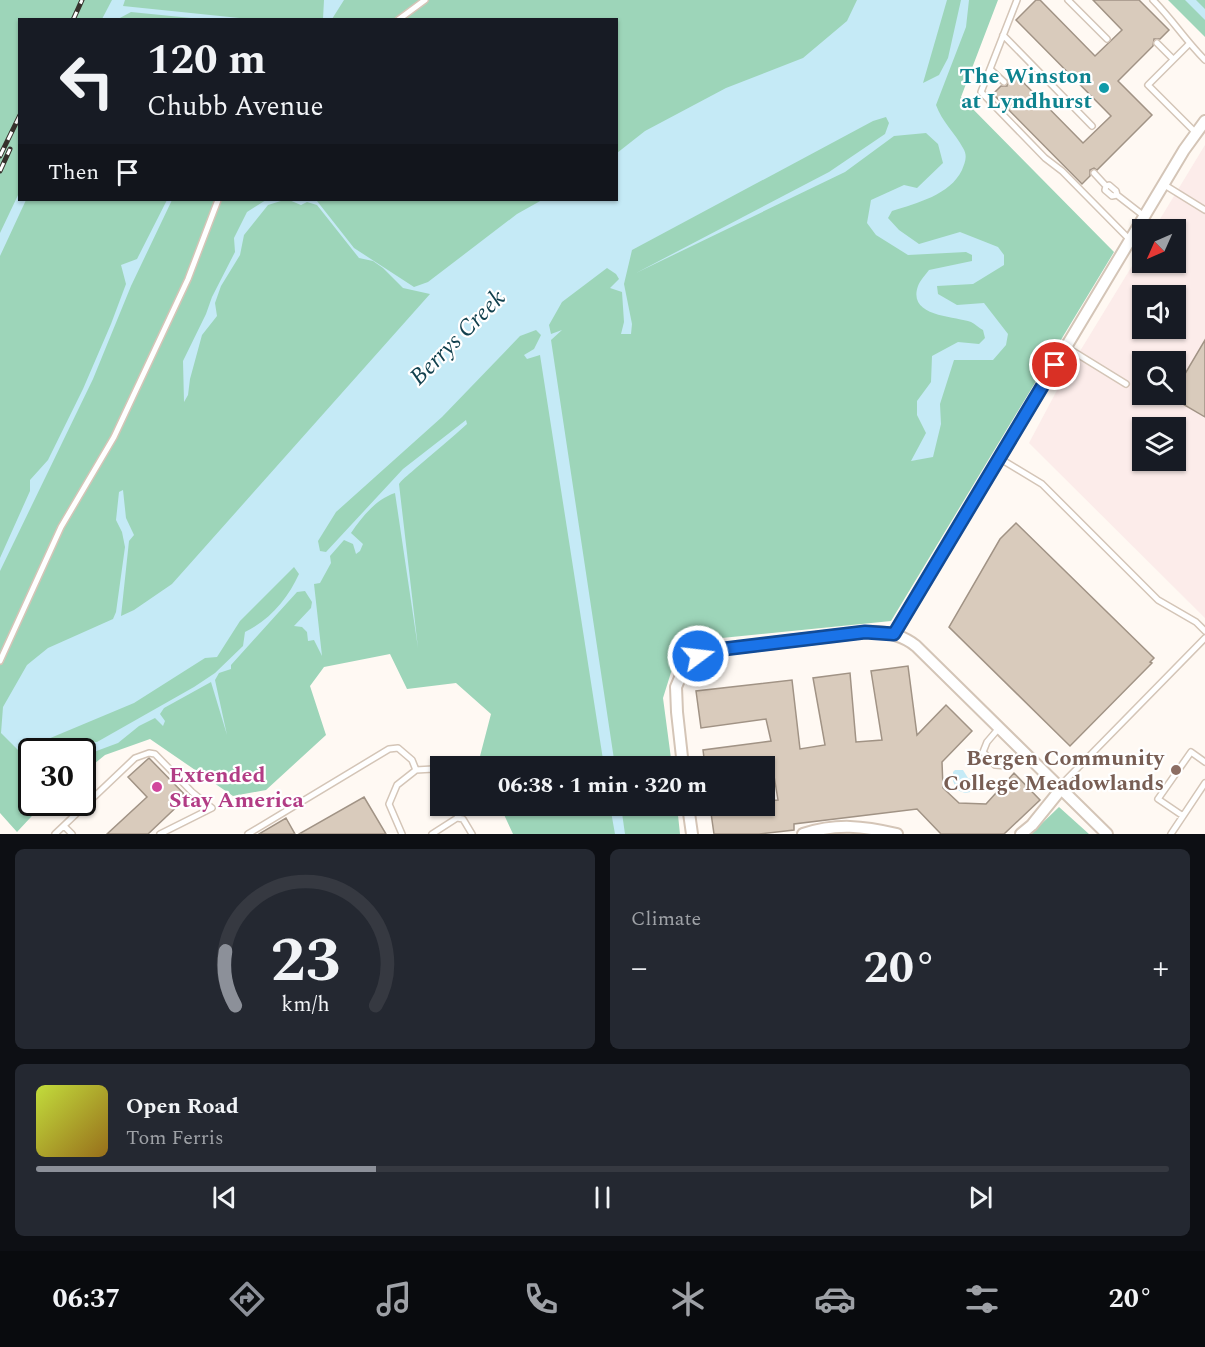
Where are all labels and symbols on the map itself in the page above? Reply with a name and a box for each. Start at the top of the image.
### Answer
place label: The Winston at Lyndhurst [959,60,1092,118]
marker: The Winston at Lyndhurst [1097,81,1111,95]
north arrow [1132,219,1186,273]
water label: Berrys Creek [401,281,514,394]
pin [1029,339,1080,390]
position arrow [666,624,730,688]
speed limit sign: 30 [18,738,96,816]
place label: Bergen Community College Meadowlands [943,742,1166,800]
place label: Extended Stay America [169,759,305,817]
marker: Bergen Community College Meadowlands [1169,763,1183,777]
marker: Extended Stay America [150,780,164,794]

